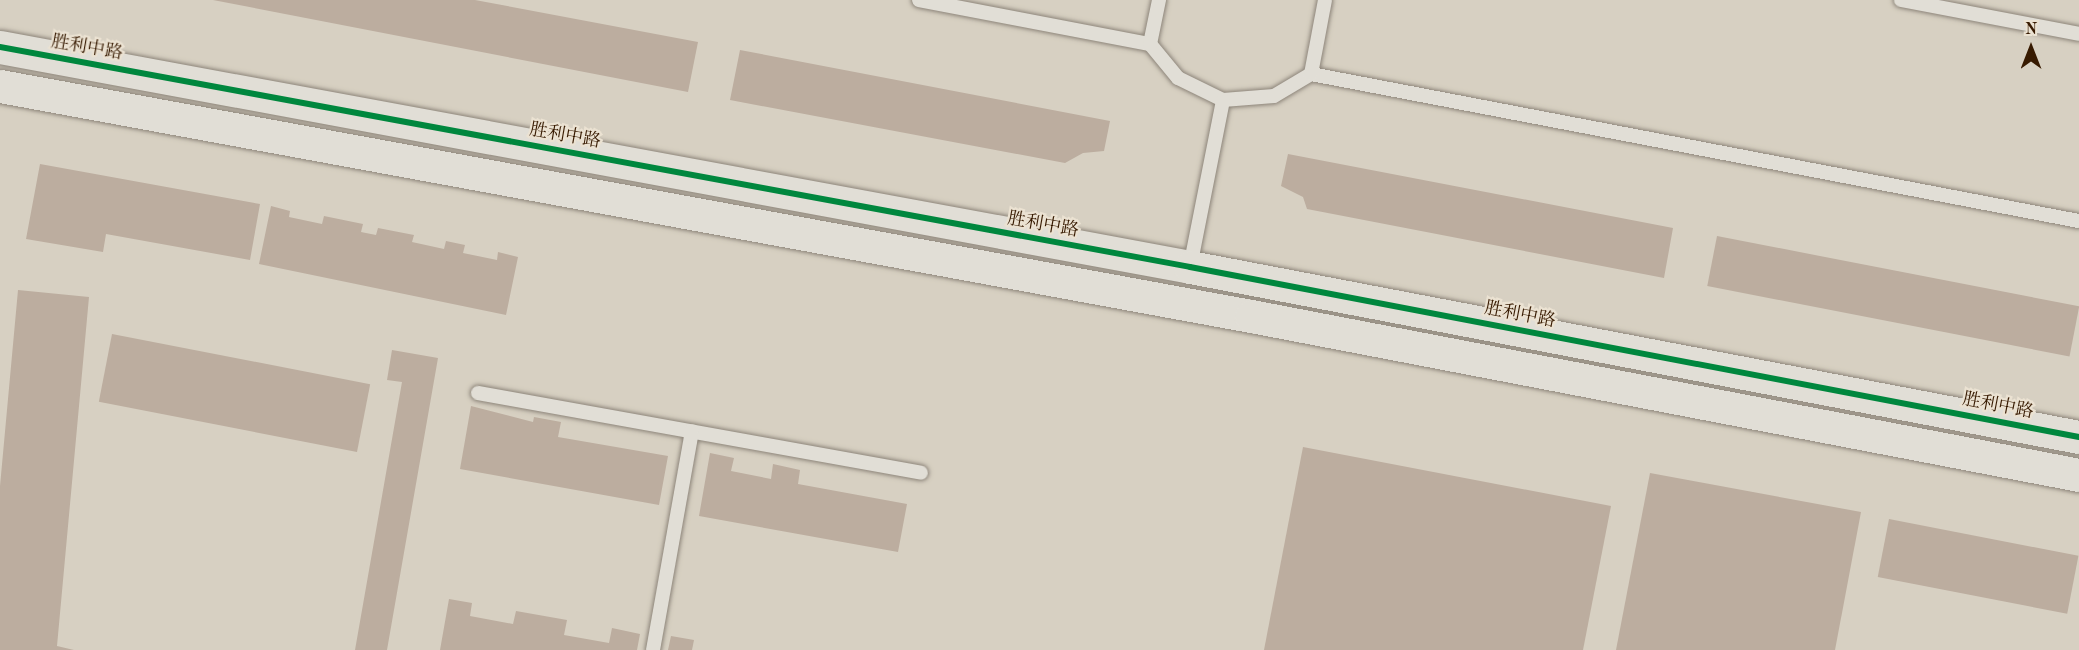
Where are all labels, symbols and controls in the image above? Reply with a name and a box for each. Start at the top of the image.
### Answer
north arrow [2001,18,2061,78]
text: N [2025,22,2037,38]
street label: 胜利中路 [50,31,124,65]
street label: 胜利中路 [528,119,602,153]
street label: 胜利中路 [1006,208,1080,242]
street label: 胜利中路 [1483,298,1557,332]
street label: 胜利中路 [1961,389,2035,423]

